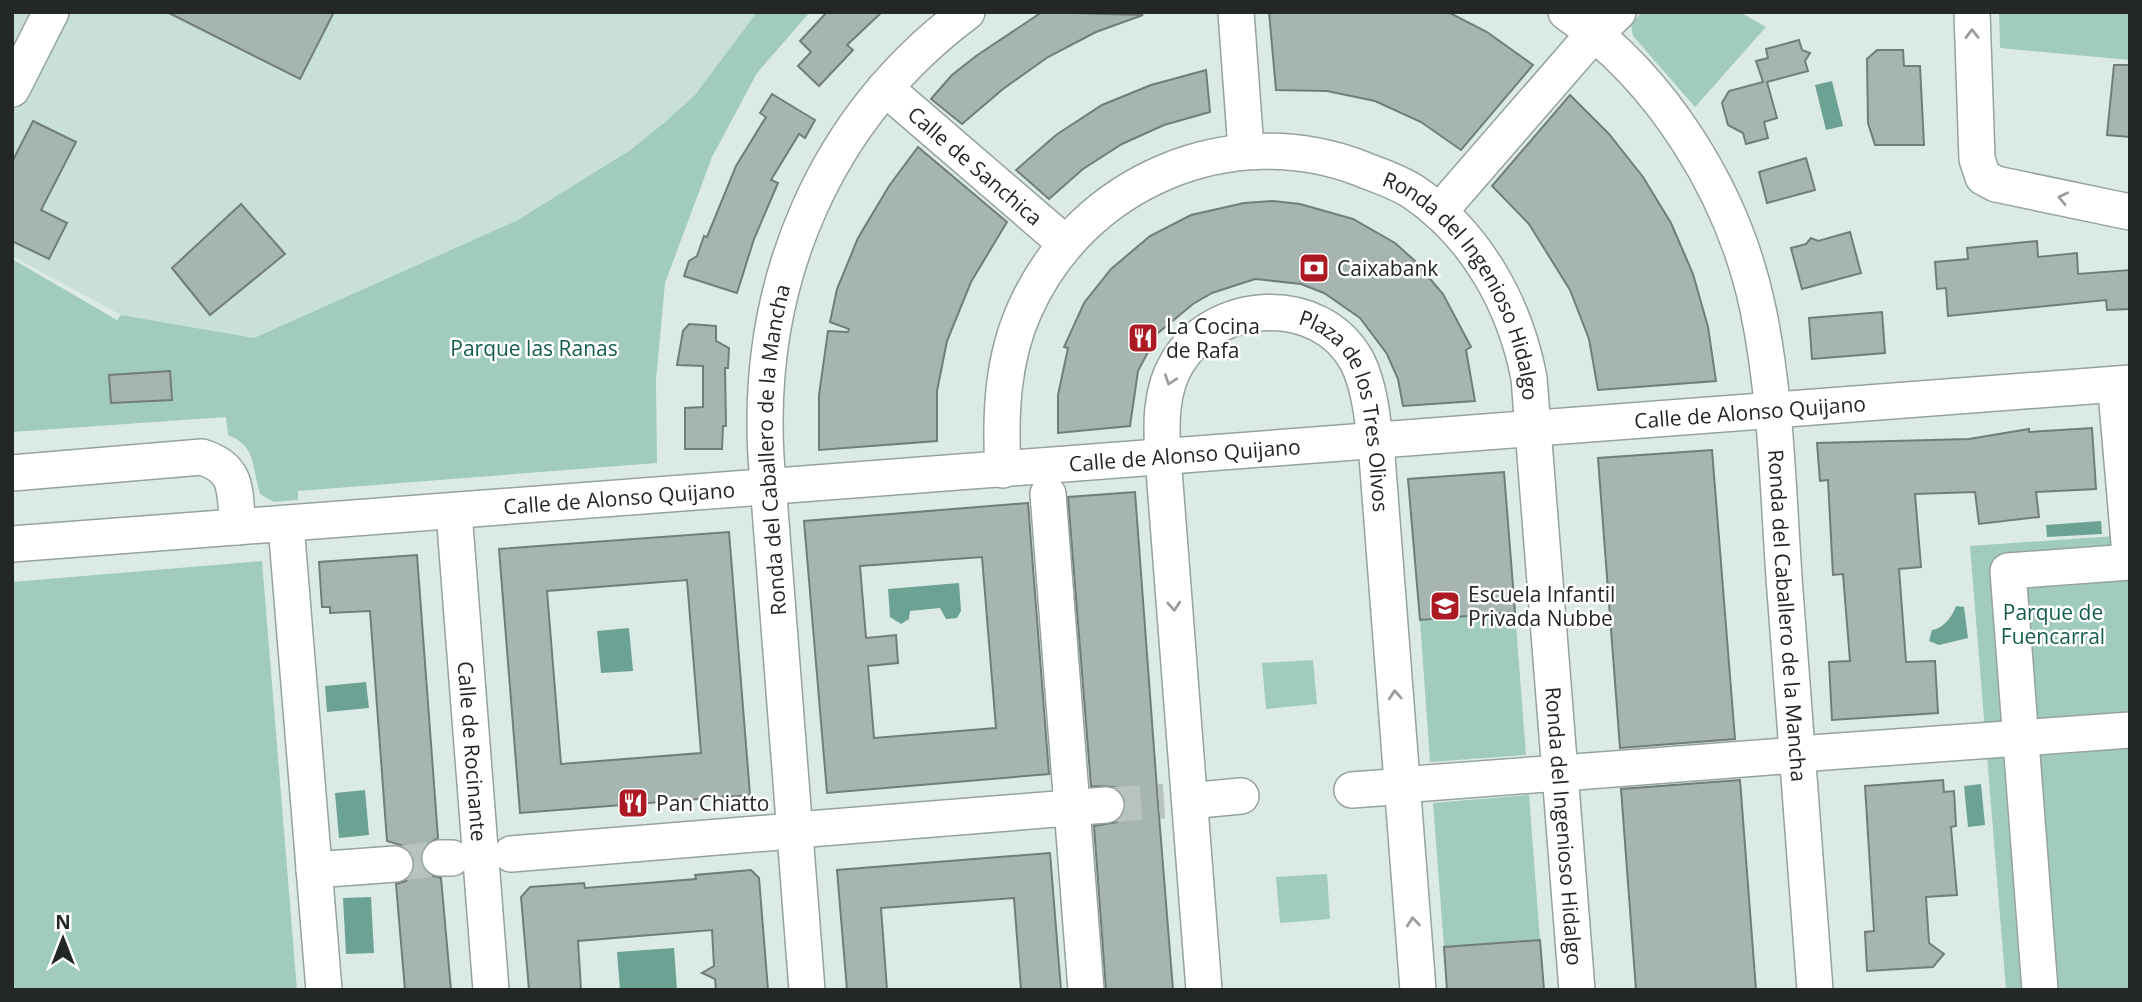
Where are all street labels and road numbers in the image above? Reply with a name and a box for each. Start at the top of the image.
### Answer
street label: Calle de Sanchica [902,100,1048,231]
street label: Ronda del Ingenioso Hidalgo [1379,165,1545,401]
street label: Ronda del Caballero de la Mancha [751,281,796,617]
street label: Plaza de los Tres Olivos [1296,303,1395,513]
street label: Calle de Alonso Quijano [1633,389,1867,435]
street label: Calle de Alonso Quijano [1068,432,1301,478]
street label: Ronda del Caballero de la Mancha [1762,448,1813,783]
street label: Calle de Alonso Quijano [502,475,736,521]
street label: Calle de Rocinante [452,660,493,842]
street label: Ronda del Ingenioso Hidalgo [1539,686,1589,967]

